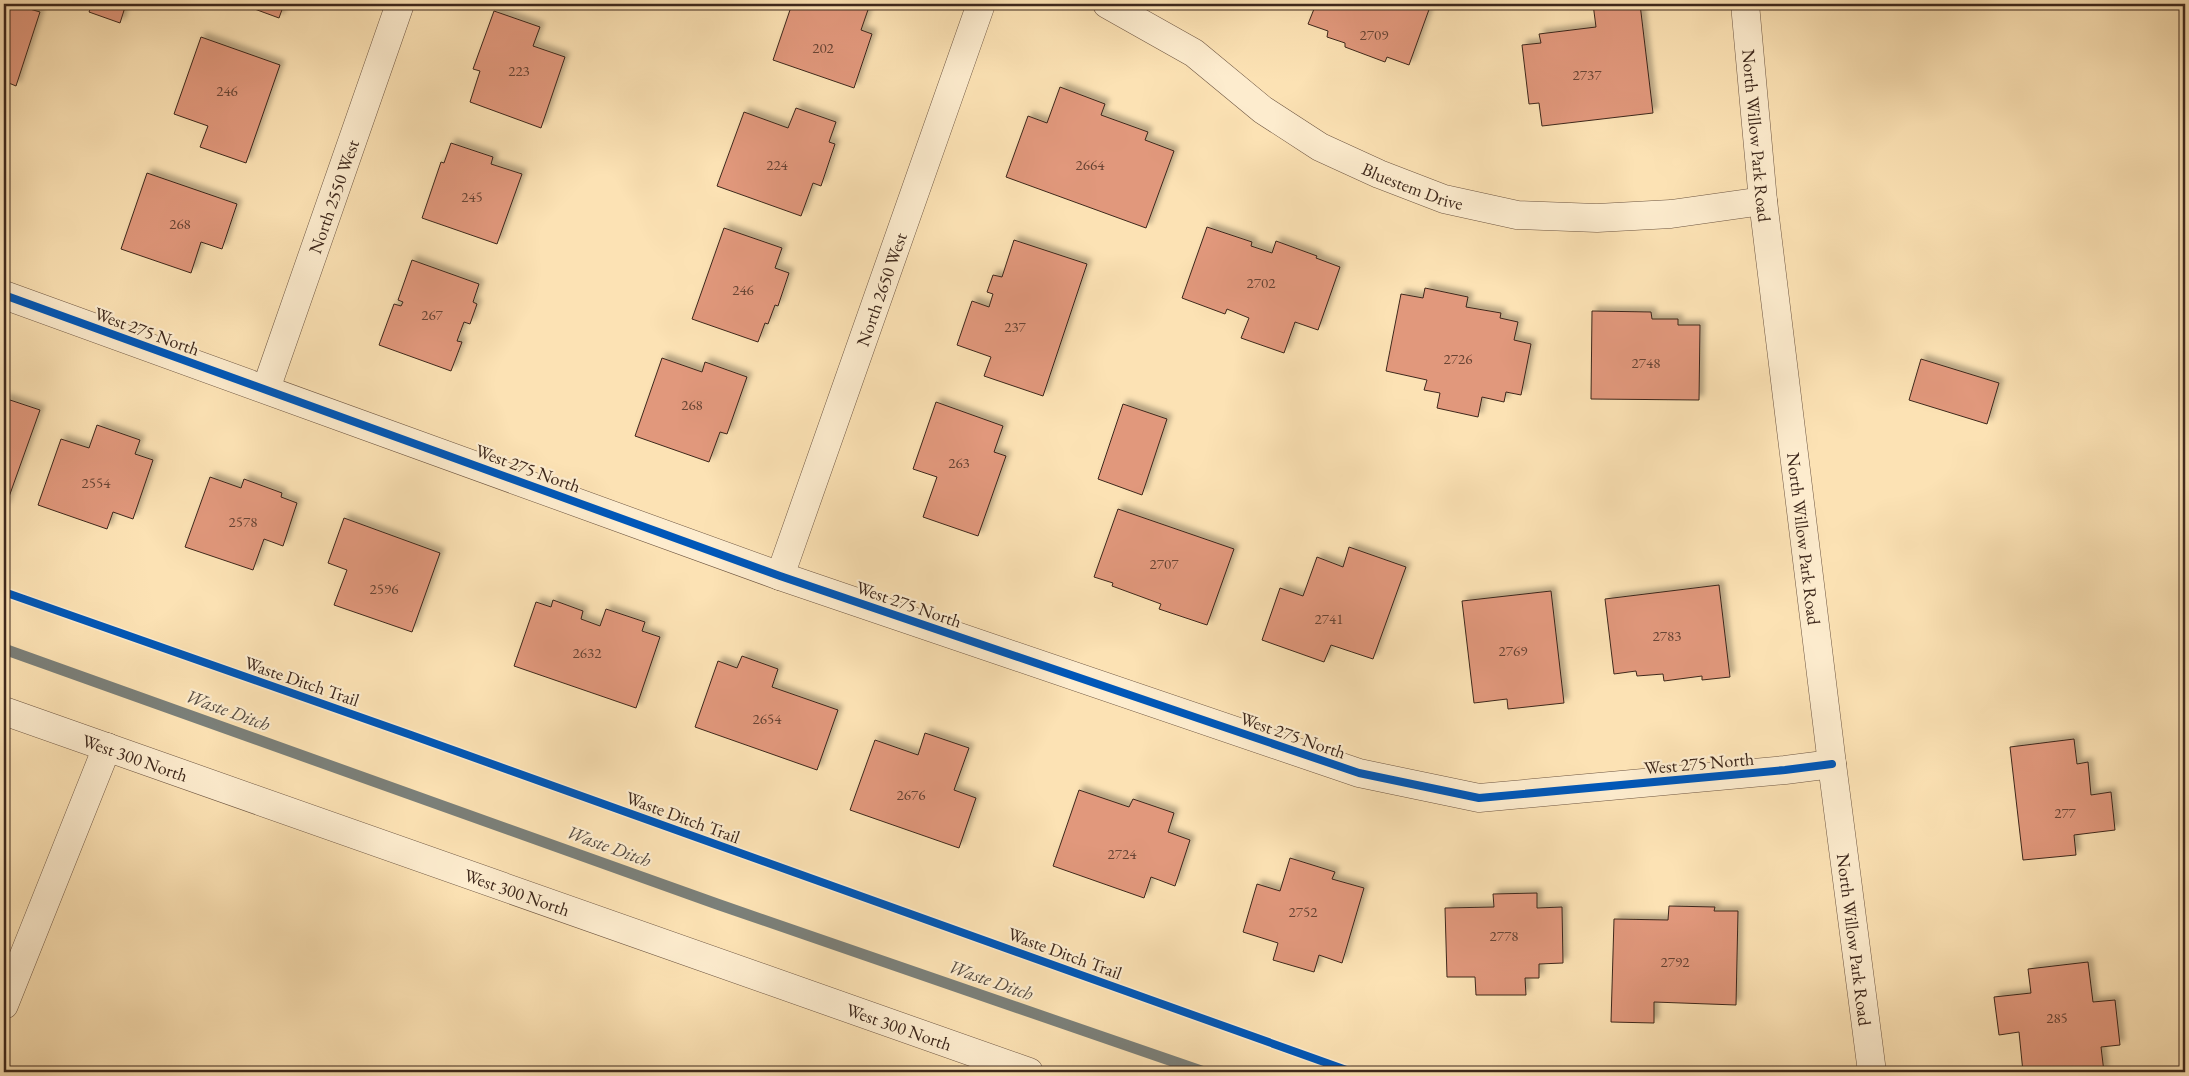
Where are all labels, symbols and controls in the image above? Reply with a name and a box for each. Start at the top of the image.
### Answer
house number: 2709 [1360,25,1388,44]
house number: 202 [812,38,835,57]
street label: North Willow Park Road [1738,48,1777,224]
house number: 223 [508,61,530,80]
house number: 2737 [1573,65,1602,84]
house number: 246 [216,81,238,100]
street label: North 2550 West [303,136,364,256]
house number: 224 [766,155,789,174]
house number: 2664 [1076,155,1105,174]
street label: Bluestem Drive [1359,156,1465,214]
house number: 245 [461,187,483,206]
house number: 268 [169,214,191,233]
street label: North 2650 West [850,229,911,349]
house number: 2702 [1247,273,1276,292]
house number: 246 [732,280,754,299]
street label: West 275 North [91,301,203,361]
house number: 267 [421,305,444,324]
house number: 237 [1004,317,1027,336]
house number: 2726 [1444,349,1472,368]
house number: 2748 [1632,353,1660,372]
house number: 268 [681,395,703,414]
street label: West 275 North [472,438,584,498]
street label: North Willow Park Road [1782,451,1826,627]
house number: 263 [948,453,970,472]
house number: 2554 [82,473,111,492]
house number: 2578 [229,512,257,531]
house number: 2707 [1150,554,1179,573]
street label: West 275 North [853,575,965,633]
house number: 2596 [370,579,398,598]
house number: 2741 [1315,609,1343,628]
house number: 2783 [1653,626,1681,645]
house number: 2769 [1499,641,1527,660]
house number: 2632 [573,643,602,662]
street label: Waste Ditch Trail [242,651,362,711]
water label: Waste Ditch [182,683,274,737]
street label: West 275 North [1237,706,1349,764]
house number: 2654 [753,709,782,728]
street label: West 300 North [79,728,191,786]
street label: West 275 North [1643,747,1755,779]
house number: 2676 [897,785,925,804]
street label: Waste Ditch Trail [623,786,743,848]
house number: 277 [2054,803,2077,822]
water label: Waste Ditch [563,819,655,873]
house number: 2724 [1108,844,1137,863]
street label: North Willow Park Road [1832,852,1877,1028]
street label: West 300 North [461,863,573,921]
house number: 2752 [1289,902,1318,921]
street label: Waste Ditch Trail [1005,922,1125,984]
house number: 2778 [1490,926,1518,945]
house number: 2792 [1661,952,1690,971]
water label: Waste Ditch [945,954,1037,1006]
street label: West 300 North [843,997,955,1055]
house number: 285 [2046,1008,2068,1027]

